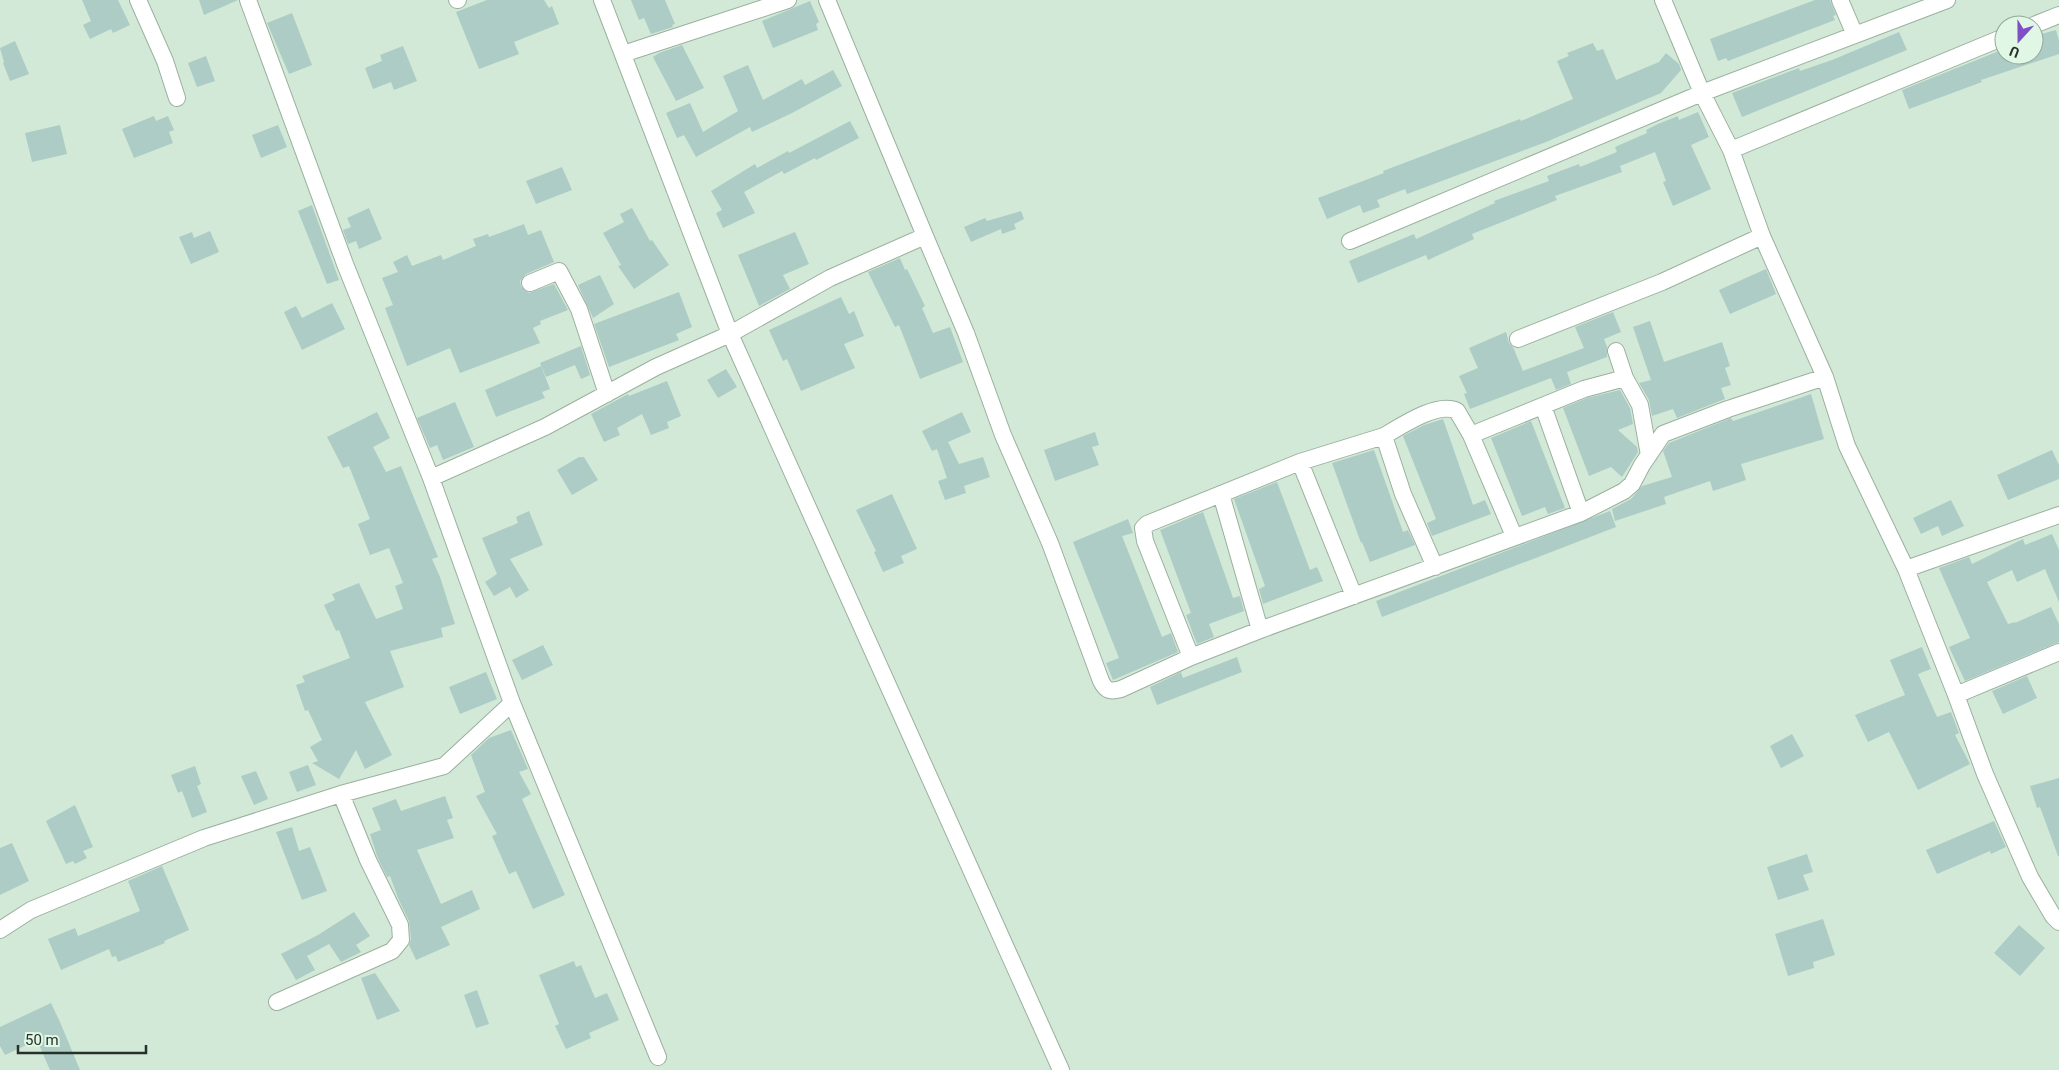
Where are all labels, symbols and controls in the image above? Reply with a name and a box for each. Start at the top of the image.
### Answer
north arrow [1994,15,2044,65]
text: U [2007,43,2022,61]
scale bar [18,1022,145,1054]
text: 50 m [25,1031,59,1049]

